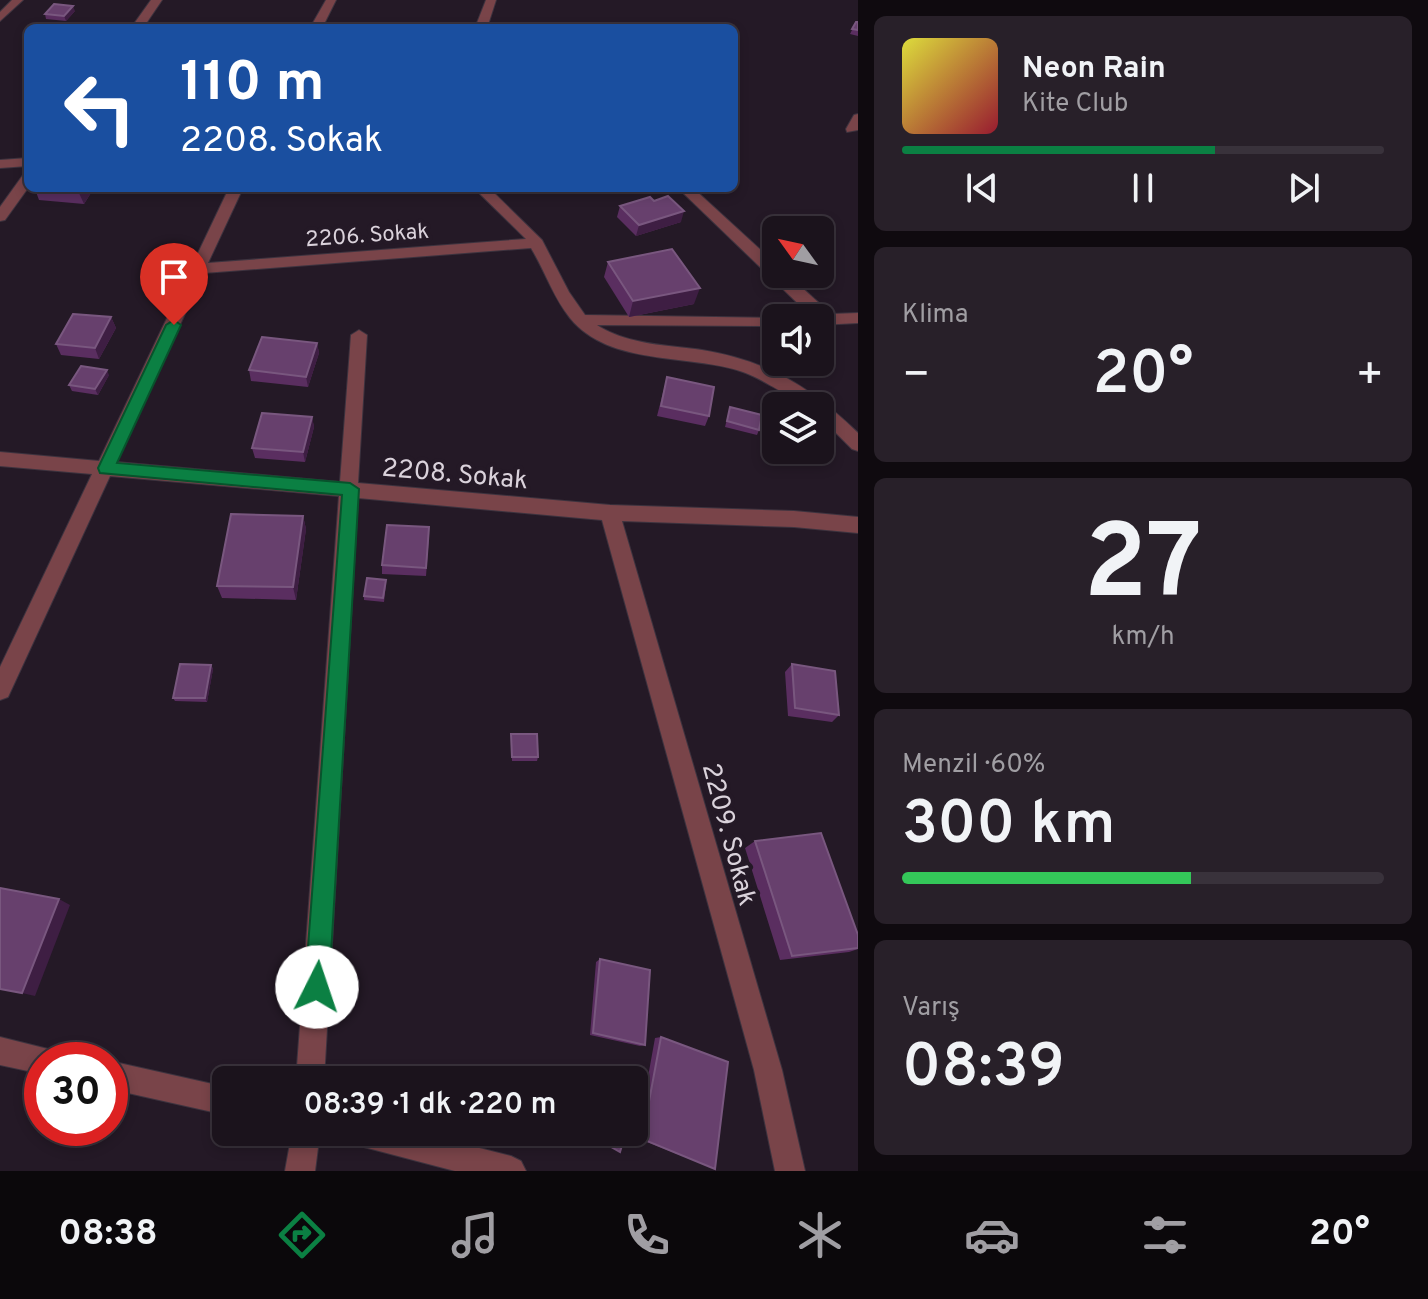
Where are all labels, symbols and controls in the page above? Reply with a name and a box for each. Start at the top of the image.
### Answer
text: 110 m [180,50,325,120]
text: Neon Rain [1022,51,1166,88]
icon: left [48,56,152,160]
text: Kite Club [1022,88,1128,121]
text: 2208. Sokak [180,119,383,165]
icon: previous [960,166,1004,210]
icon: pause [1121,166,1165,210]
icon: next [1282,166,1326,210]
north arrow [762,216,834,288]
map controls [762,216,834,464]
street label: 2206. Sokak [305,219,430,254]
pin [140,243,208,325]
icon: arrive [152,255,196,299]
text: Klima [902,299,968,332]
button: sound [762,304,834,376]
text: 20° [1093,339,1193,415]
text: − [902,349,930,405]
text: + [1356,349,1384,405]
button: layers [762,392,834,464]
street label: 2208. Sokak [380,453,529,498]
text: 27 [1084,503,1202,635]
text: km/h [1111,621,1175,654]
text: Menzil · 60% [902,749,1045,782]
street label: 2209. Sokak [693,760,762,910]
text: 300 km [902,789,1115,865]
position arrow [275,945,359,1029]
text: Varış [902,992,960,1025]
text: 08:39 [902,1032,1065,1108]
speed limit sign: 30 [24,1042,128,1146]
text: 08:39 · 1 dk · 220 m [303,1087,557,1124]
icon: directions [274,1207,330,1263]
icon: music [447,1207,503,1263]
icon: phone [619,1207,675,1263]
icon: climate [792,1207,848,1263]
icon: car [964,1207,1020,1263]
icon: filters [1137,1207,1193,1263]
text: 08:38 [58,1212,158,1258]
text: 20° [1309,1212,1370,1258]

